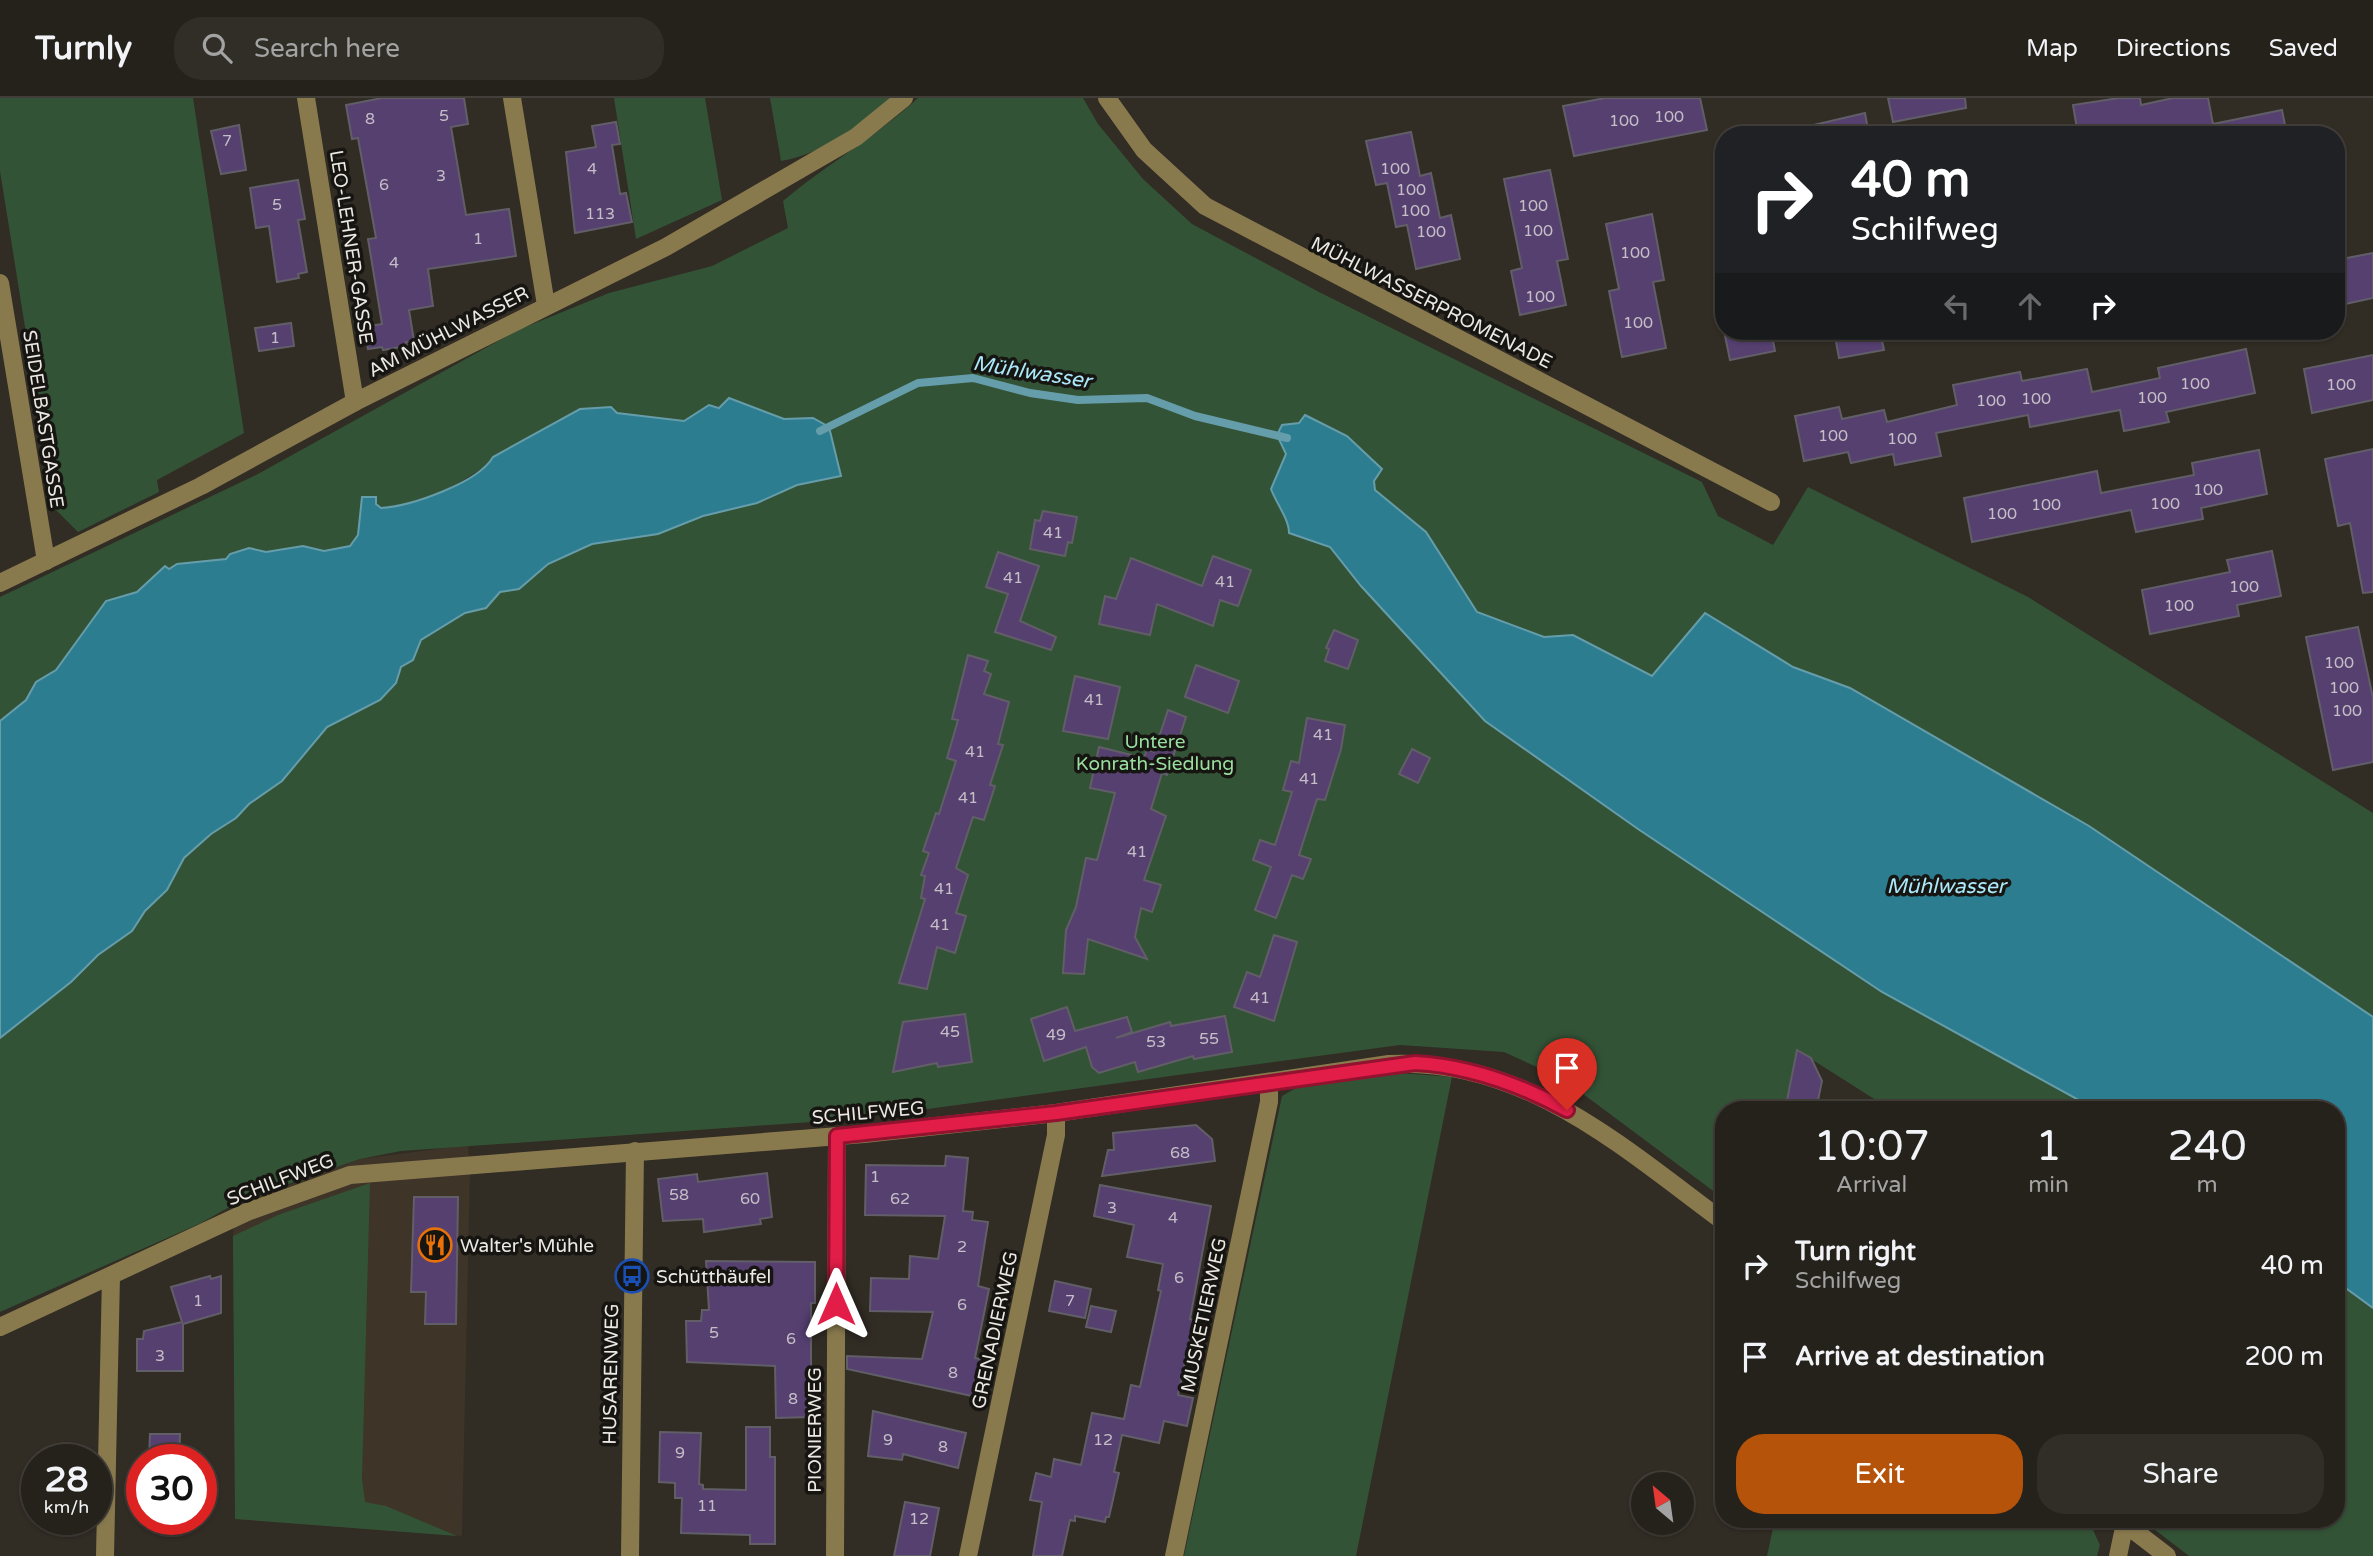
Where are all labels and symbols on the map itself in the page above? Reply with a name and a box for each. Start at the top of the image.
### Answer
house number: 5 [439,106,449,126]
house number: 100 [1654,107,1684,127]
house number: 8 [365,109,375,129]
house number: 100 [1609,111,1639,131]
house number: 7 [222,131,232,151]
street label: LEO-LEHNER-GASSE [325,149,377,346]
house number: 4 [587,159,597,179]
house number: 100 [1380,159,1410,179]
house number: 3 [436,166,446,186]
house number: 6 [379,175,389,195]
house number: 100 [1396,180,1426,200]
house number: 5 [272,195,282,215]
house number: 100 [1518,196,1548,216]
house number: 100 [1400,201,1430,221]
house number: 113 [585,204,615,224]
house number: 100 [1523,221,1553,241]
house number: 100 [1416,222,1446,242]
house number: 1 [473,229,483,249]
street label: MÜHLWASSERPROMENADE [1307,232,1556,373]
house number: 100 [1620,243,1650,263]
house number: 4 [389,253,399,273]
street label: AM MÜHLWASSER [365,282,532,382]
house number: 100 [1525,287,1555,307]
house number: 100 [1623,313,1653,333]
street label: SEIDELBASTGASSE [18,328,68,510]
house number: 1 [270,328,280,348]
water label: Mühlwasser [971,351,1096,395]
house number: 100 [2180,374,2210,394]
house number: 100 [2326,375,2356,395]
house number: 100 [2137,388,2167,408]
house number: 100 [2021,389,2051,409]
house number: 100 [1976,391,2006,411]
house number: 100 [1818,426,1848,446]
house number: 100 [1887,429,1917,449]
house number: 100 [2193,480,2223,500]
house number: 100 [2150,494,2180,514]
house number: 100 [2031,495,2061,515]
house number: 100 [1987,504,2017,524]
house number: 41 [1043,523,1063,543]
house number: 41 [1003,568,1023,588]
house number: 41 [1215,572,1235,592]
house number: 100 [2229,577,2259,597]
house number: 100 [2164,596,2194,616]
house number: 100 [2324,653,2354,673]
house number: 100 [2329,678,2359,698]
house number: 41 [1084,690,1104,710]
house number: 100 [2332,701,2362,721]
house number: 41 [1313,725,1333,745]
park label: Untere Konrath-Siedlung [1076,731,1234,775]
house number: 41 [965,742,985,762]
house number: 41 [1299,769,1319,789]
house number: 41 [958,788,978,808]
house number: 41 [1127,842,1147,862]
water label: Mühlwasser [1886,874,2009,899]
house number: 41 [934,879,954,899]
house number: 41 [930,915,950,935]
house number: 41 [1250,988,1270,1008]
house number: 45 [940,1022,960,1042]
house number: 49 [1046,1025,1066,1045]
house number: 55 [1199,1029,1219,1049]
house number: 53 [1146,1032,1166,1052]
pin [1537,1038,1597,1110]
street label: SCHILFWEG [811,1097,925,1129]
house number: 68 [1170,1143,1190,1163]
street label: SCHILFWEG [224,1149,337,1210]
house number: 1 [870,1167,880,1187]
house number: 58 [669,1185,689,1205]
house number: 60 [740,1189,760,1209]
house number: 62 [890,1189,910,1209]
house number: 3 [1107,1198,1117,1218]
house number: 4 [1168,1208,1178,1228]
restaurant icon: Walter's Mühle [416,1226,454,1264]
place label: Walter's Mühle [460,1235,594,1257]
street label: MUSKETIERWEG [1177,1236,1231,1395]
house number: 2 [957,1237,967,1257]
street label: GRENADIERWEG [968,1249,1022,1411]
bus stop icon: Schütthäufel [613,1257,651,1295]
place label: Schütthäufel [656,1266,771,1288]
position arrow [799,1267,873,1341]
house number: 6 [1174,1268,1184,1288]
house number: 1 [193,1291,203,1311]
house number: 7 [1065,1291,1075,1311]
house number: 6 [957,1295,967,1315]
street label: HUSARENWEG [599,1303,623,1445]
house number: 5 [709,1323,719,1343]
house number: 6 [786,1329,796,1349]
house number: 3 [155,1346,165,1366]
house number: 8 [948,1363,958,1383]
street label: PIONIERWEG [804,1367,826,1493]
house number: 8 [788,1389,798,1409]
house number: 9 [883,1430,893,1450]
house number: 12 [1093,1430,1113,1450]
house number: 8 [938,1437,948,1457]
house number: 9 [675,1443,685,1463]
speed limit sign: 30 [126,1444,217,1535]
north arrow [1631,1472,1694,1535]
house number: 11 [697,1496,717,1516]
house number: 12 [909,1509,929,1529]

